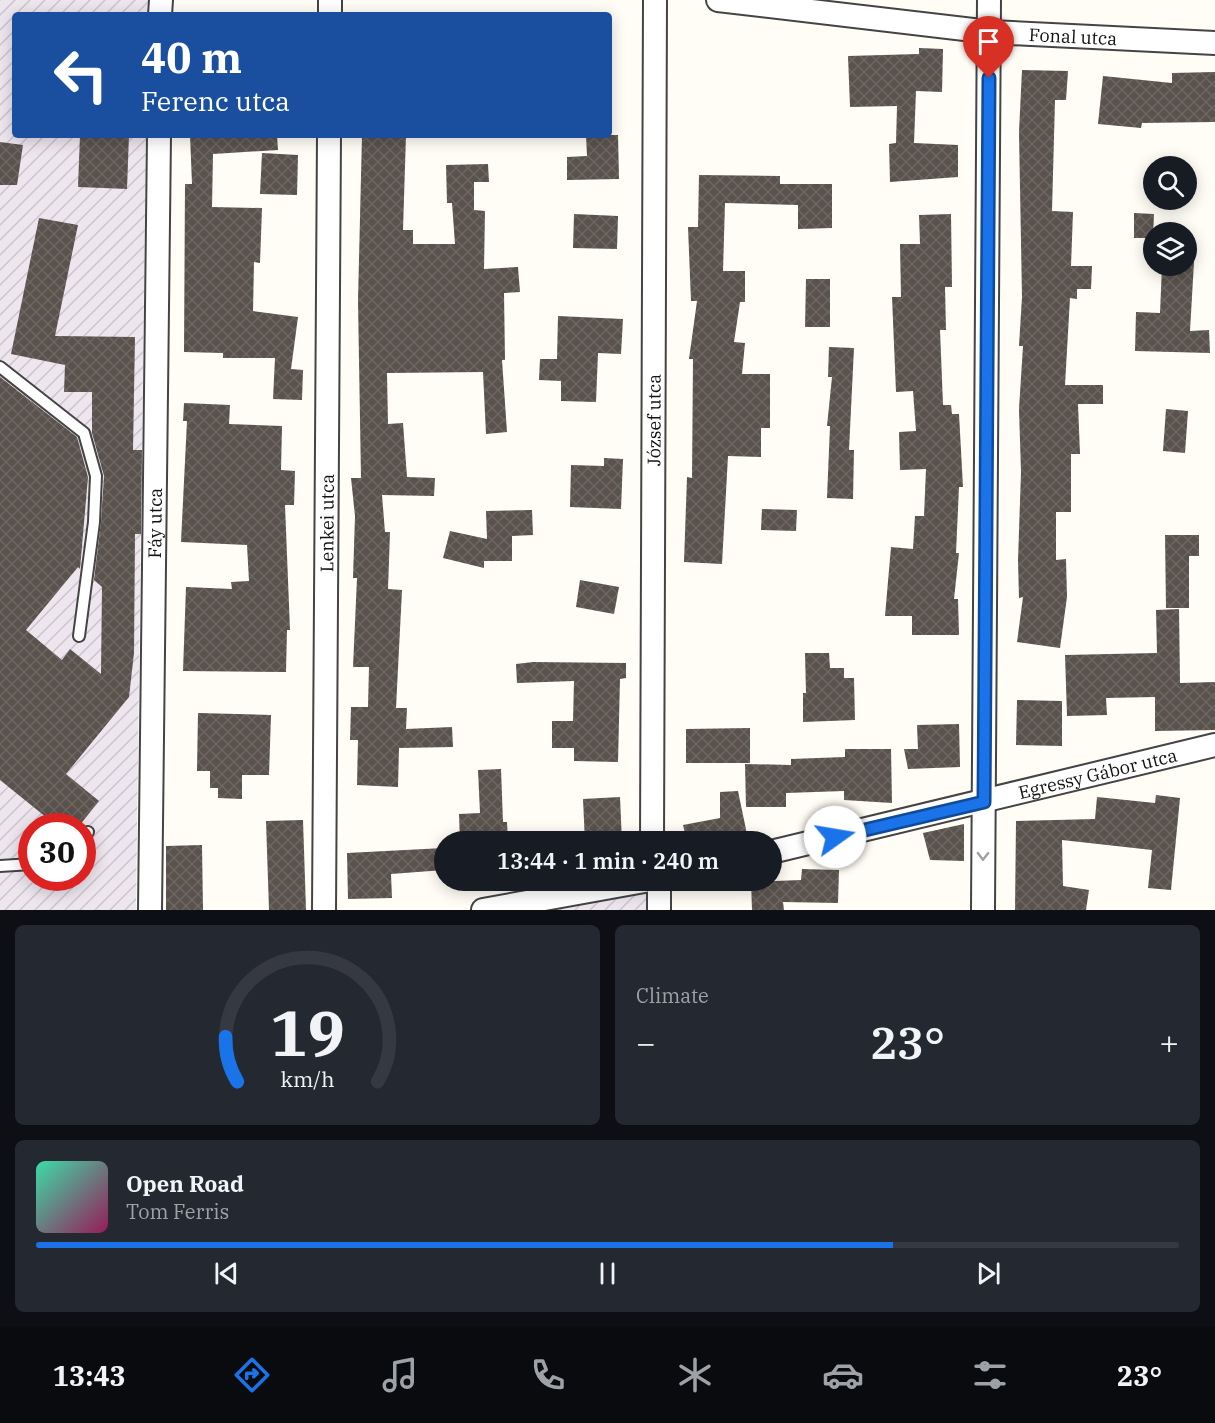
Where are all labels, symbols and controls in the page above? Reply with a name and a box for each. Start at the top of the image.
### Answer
pin [963,16,1014,78]
street label: Fonal utca [1028,22,1118,50]
icon: arrive [972,25,1005,58]
text: 40 m [141,30,242,85]
icon: left [42,36,120,114]
text: Ferenc utca [141,83,290,118]
map controls [1143,156,1197,276]
button: search [1143,156,1197,210]
button: layers [1143,222,1197,276]
street label: József utca [642,374,665,466]
street label: Lenkei utca [315,474,338,572]
street label: Fáy utca [143,487,166,558]
street label: Egressy Gábor utca [1016,743,1180,804]
position arrow [803,805,867,869]
speed limit sign: 30 [18,813,96,891]
text: 13:44 · 1 min · 240 m [497,846,719,875]
one-way arrow [977,851,990,860]
text: Climate [636,982,709,1009]
text: 19 [270,992,345,1073]
text: 23° [870,1013,945,1071]
text: − [636,1021,656,1064]
text: + [1159,1021,1179,1064]
text: km/h [280,1065,335,1093]
text: Open Road [126,1169,244,1198]
text: Tom Ferris [126,1198,229,1225]
icon: previous [210,1257,243,1290]
icon: pause [591,1257,624,1290]
icon: next [972,1257,1005,1290]
icon: directions [231,1354,273,1396]
icon: music [379,1354,421,1396]
icon: phone [527,1354,569,1396]
icon: climate [674,1354,716,1396]
icon: car [822,1354,864,1396]
icon: filters [969,1354,1011,1396]
text: 13:43 [53,1358,126,1393]
text: 23° [1117,1358,1162,1393]

